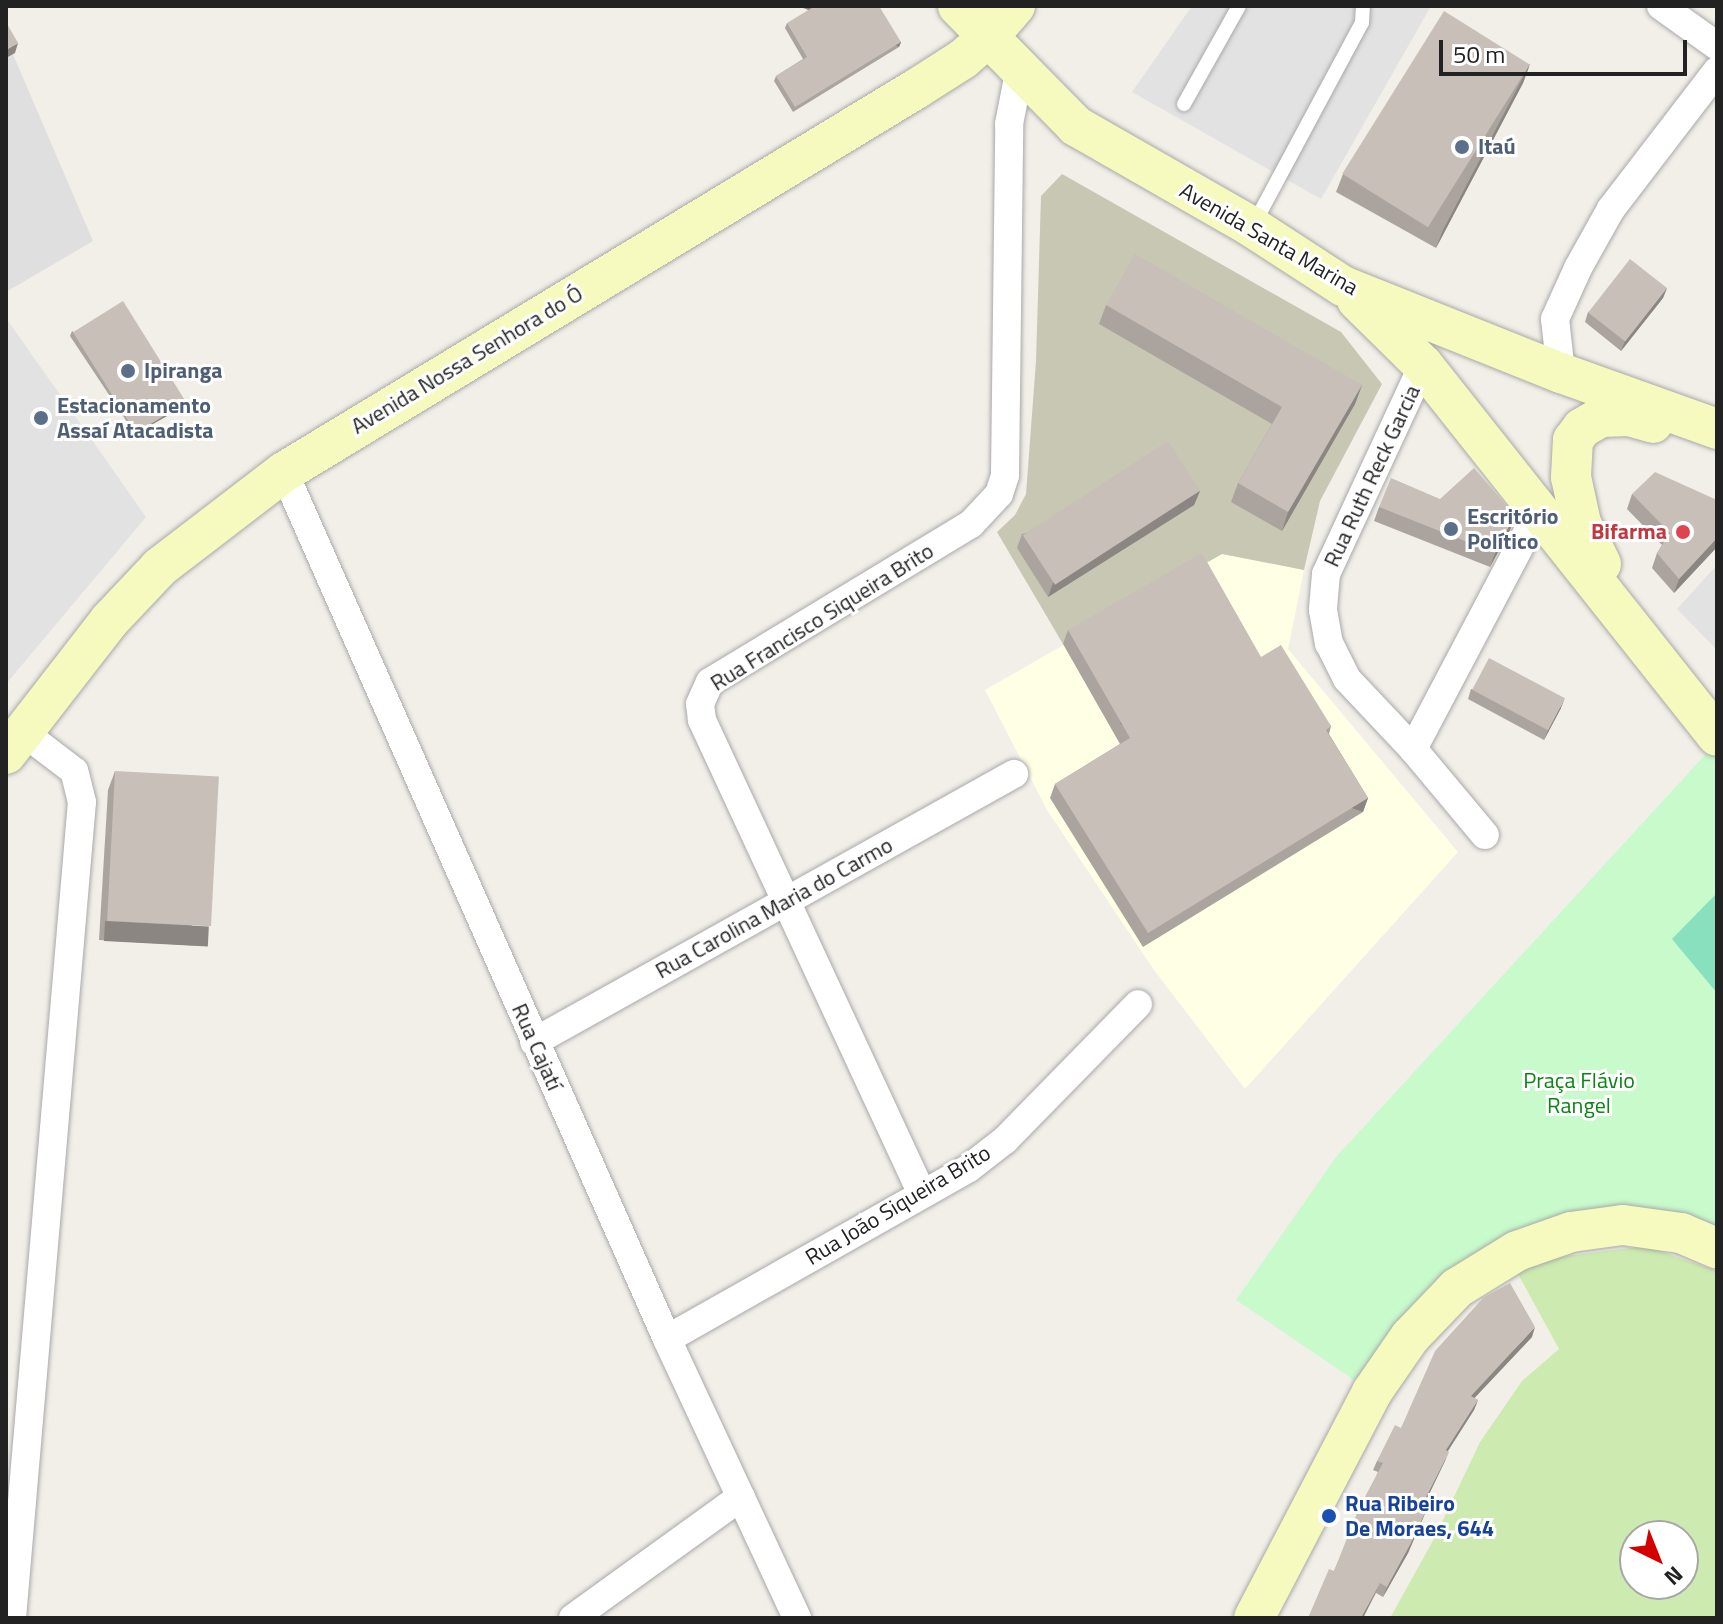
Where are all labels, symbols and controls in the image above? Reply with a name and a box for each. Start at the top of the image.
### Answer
scale bar [1443,24,1691,74]
text: 50 m [1453,36,1505,72]
place label: Itaú [1478,134,1516,160]
marker: Itaú [1453,138,1471,156]
street label: Avenida Santa Marina [1175,177,1363,301]
street label: Avenida Nossa Senhora do Ó [346,280,588,440]
place label: Ipiranga [144,358,223,384]
marker: Ipiranga [119,362,137,380]
street label: Rua Ruth Reck Garcia [1318,381,1426,571]
place label: Estacionamento Assaí Atacadista [57,392,213,444]
marker: Estacionamento Assaí Atacadista [32,409,50,427]
place label: Escritório Político [1467,503,1559,554]
place label: Bifarma [1591,519,1667,545]
marker: Escritório Político [1442,520,1460,538]
marker: Bifarma [1674,523,1692,541]
street label: Rua Francisco Siqueira Brito [706,537,938,697]
street label: Rua Carolina Maria do Carmo [651,832,897,984]
street label: Rua Cajatí [506,999,568,1095]
park label: Praça Flávio Rangel [1523,1067,1635,1118]
street label: Rua João Siqueira Brito [801,1139,995,1271]
place label: Rua Ribeiro De Moraes, 644 [1345,1490,1494,1542]
marker: Rua Ribeiro De Moraes, 644 [1320,1507,1338,1525]
north arrow [1619,1520,1699,1600]
text: N [1657,1558,1691,1594]

